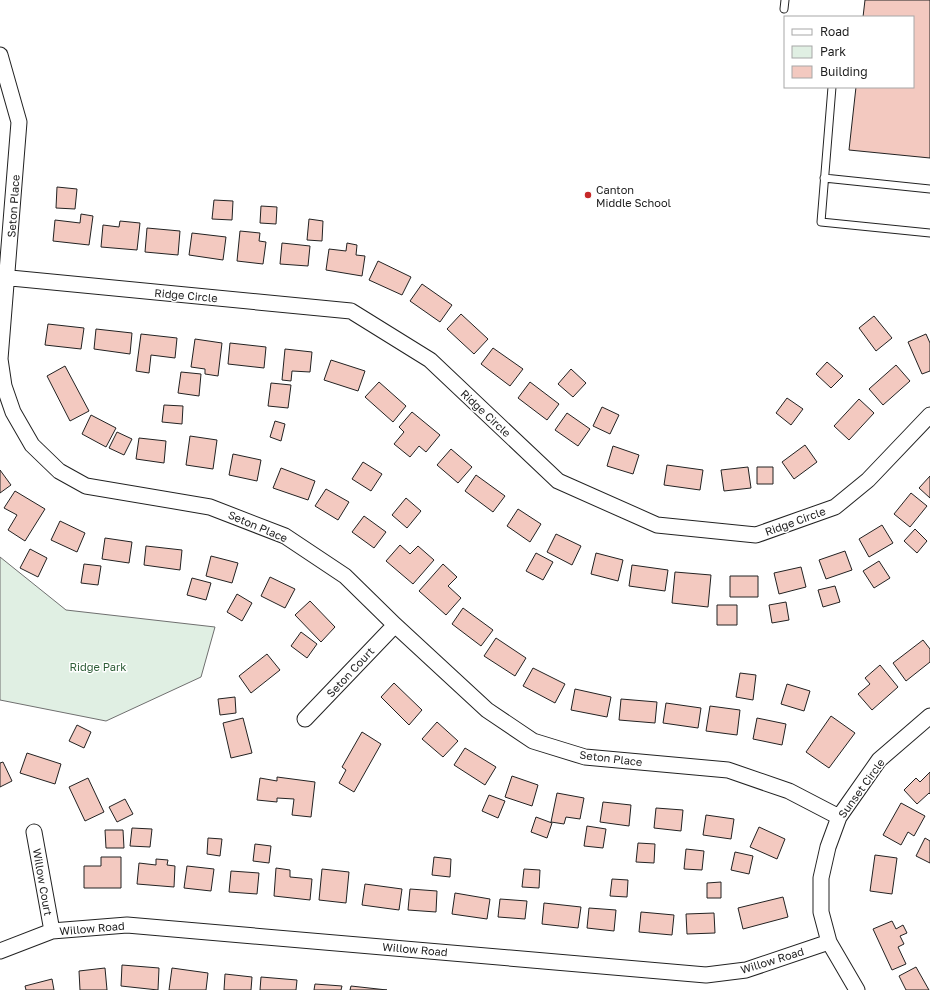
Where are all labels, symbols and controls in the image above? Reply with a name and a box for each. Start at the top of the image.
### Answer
legend [784,16,914,88]
text: Road [820,24,849,39]
text: Park [820,44,846,59]
text: Building [820,64,868,79]
street label: Seton Place [4,174,22,238]
place label: Canton Middle School [596,183,671,209]
marker: Canton Middle School [583,190,593,200]
street label: Ridge Circle [154,286,218,304]
street label: Ridge Circle [458,387,514,439]
street label: Ridge Circle [763,504,827,538]
street label: Seton Place [226,508,290,544]
street label: Seton Court [324,644,376,700]
park label: Ridge Park [70,660,126,673]
street label: Seton Place [579,748,643,768]
street label: Sunset Circle [835,756,887,820]
street label: Willow Court [31,847,55,917]
street label: Willow Road [59,919,125,937]
street label: Willow Road [382,940,448,958]
street label: Willow Road [739,944,805,976]

